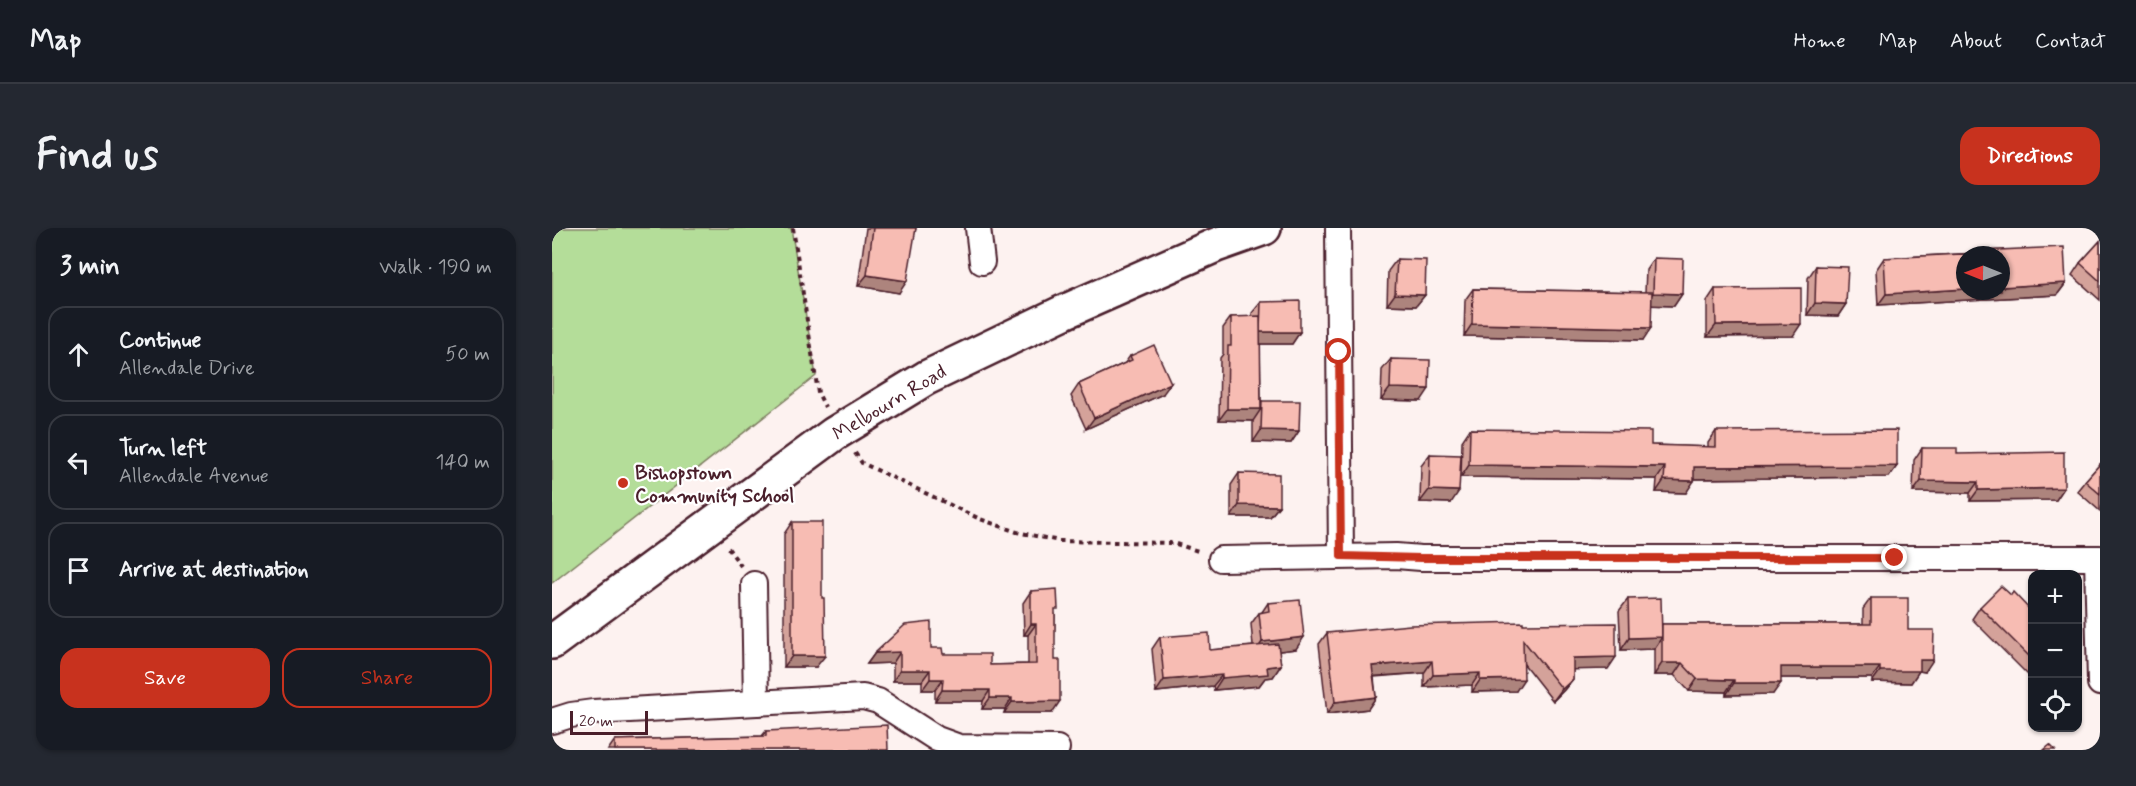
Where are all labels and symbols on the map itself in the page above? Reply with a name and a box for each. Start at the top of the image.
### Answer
north arrow [1956,246,2010,300]
route start [1325,338,1351,364]
street label: Melbourn Road [828,359,952,448]
place label: Bishopstown Community School [635,460,794,510]
marker: Bishopstown Community School [616,476,630,490]
route end [1881,544,1907,570]
scale bar [570,708,648,736]

